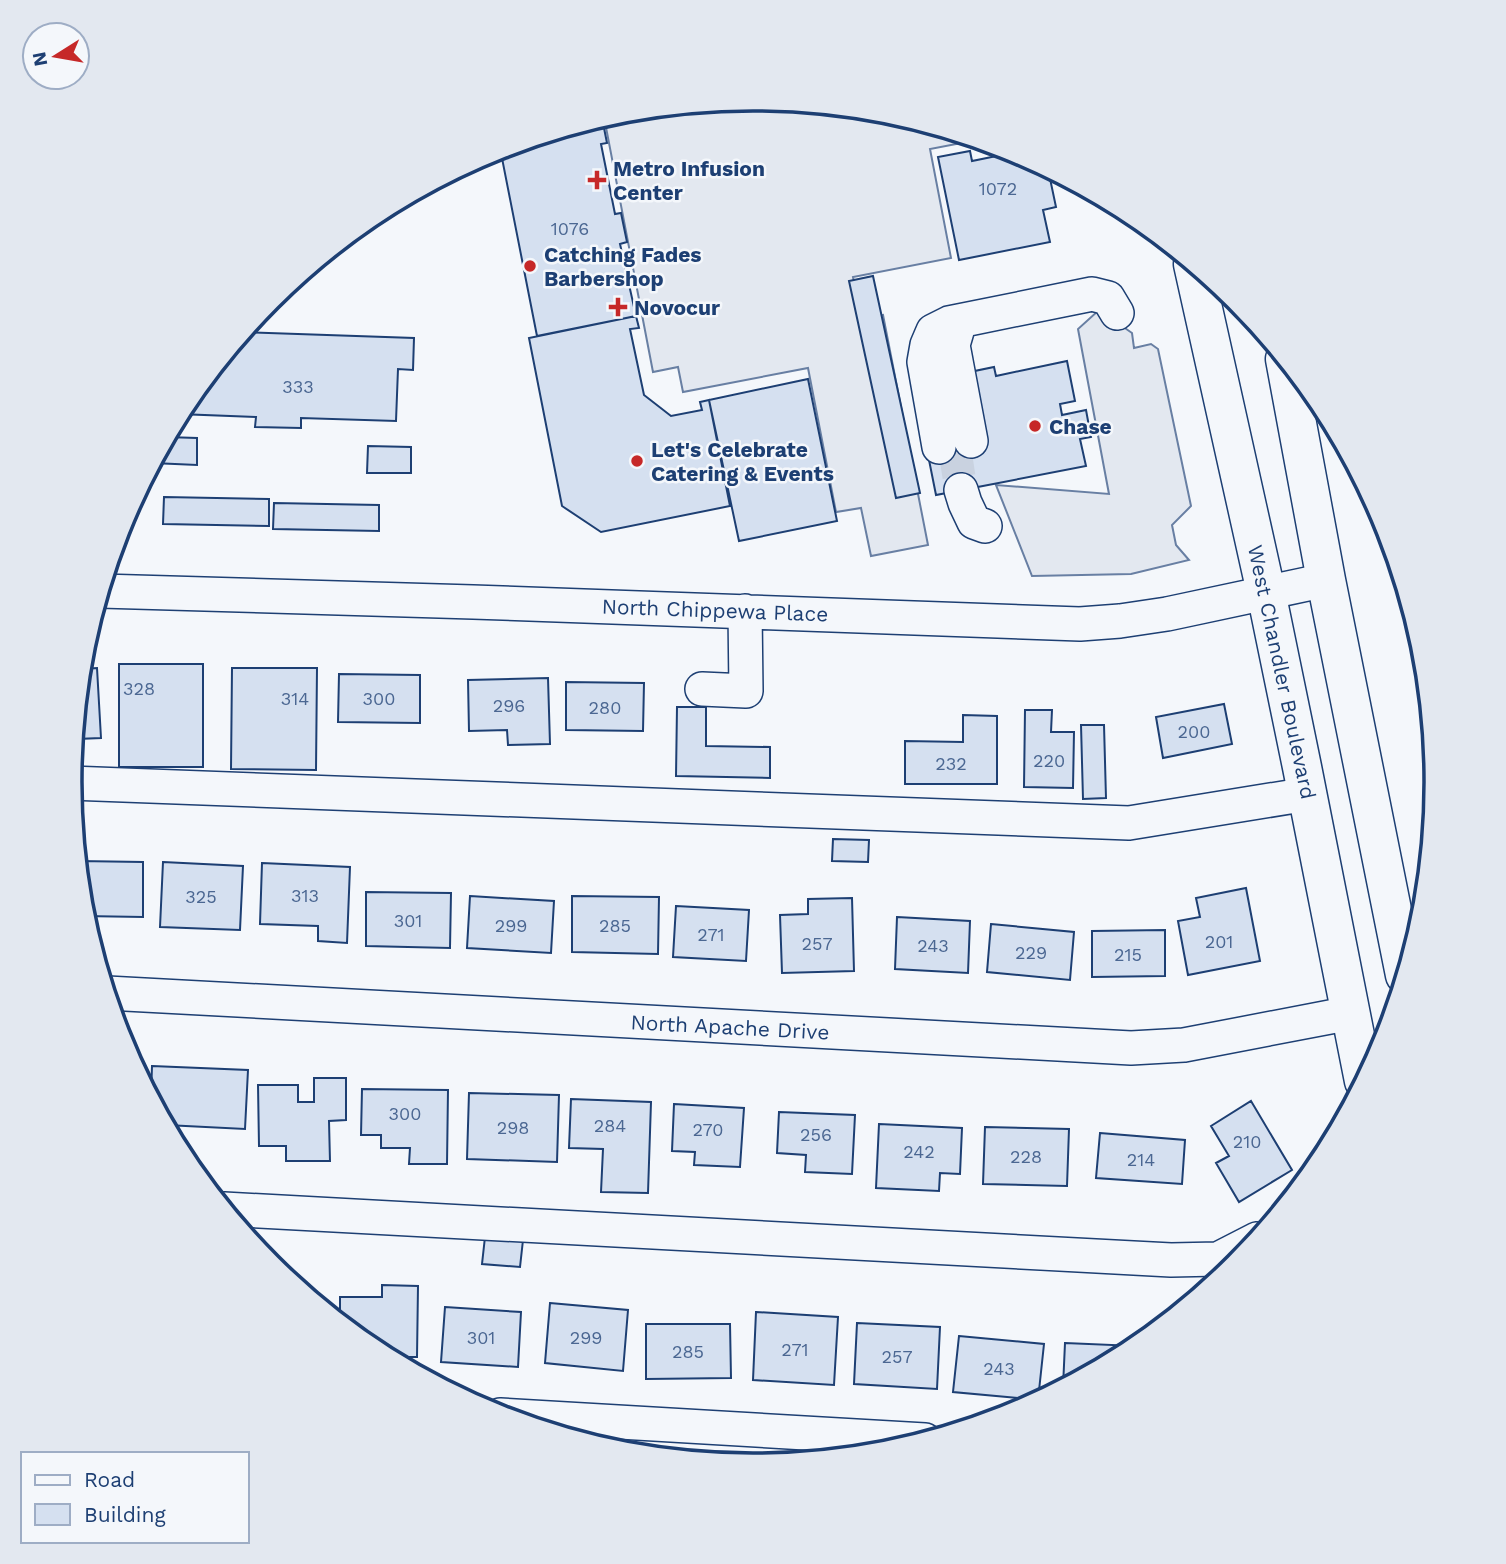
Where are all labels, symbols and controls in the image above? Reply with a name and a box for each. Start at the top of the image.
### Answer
north arrow [21,21,91,91]
text: N [27,50,52,68]
place label: Metro Infusion Center [613,156,765,205]
marker: Metro Infusion Center [587,170,607,190]
house number: 1072 [979,178,1017,199]
house number: 1076 [551,218,589,239]
place label: Catching Fades Barbershop [544,242,702,291]
marker: Catching Fades Barbershop [522,258,538,274]
place label: Novocur [634,295,720,320]
marker: Novocur [608,297,628,317]
house number: 333 [282,376,314,397]
place label: Chase [1049,414,1112,439]
marker: Chase [1027,418,1043,434]
place label: Let's Celebrate Catering & Events [651,437,834,486]
marker: Let's Celebrate Catering & Events [629,453,645,469]
street label: West Chandler Boulevard [1243,543,1321,801]
street label: North Chippewa Place [601,594,829,626]
house number: 328 [123,678,155,699]
house number: 314 [281,688,309,709]
house number: 300 [363,688,395,709]
house number: 296 [493,695,525,716]
house number: 280 [589,697,621,718]
house number: 200 [1178,721,1210,742]
house number: 220 [1033,750,1065,771]
house number: 232 [935,753,967,774]
house number: 313 [291,885,319,906]
house number: 325 [185,886,217,907]
house number: 301 [394,910,422,931]
house number: 299 [495,915,527,936]
house number: 285 [599,915,631,936]
house number: 271 [697,924,725,945]
house number: 201 [1205,931,1233,952]
house number: 257 [801,933,833,954]
house number: 243 [917,935,949,956]
house number: 229 [1015,942,1047,963]
house number: 215 [1114,944,1142,965]
street label: North Apache Drive [630,1009,830,1045]
house number: 300 [389,1103,421,1124]
house number: 284 [594,1115,626,1136]
house number: 298 [497,1117,529,1138]
house number: 270 [692,1119,724,1140]
house number: 256 [800,1124,832,1145]
house number: 210 [1233,1131,1261,1152]
house number: 242 [903,1141,935,1162]
house number: 228 [1010,1146,1042,1167]
house number: 214 [1127,1149,1155,1170]
house number: 301 [467,1327,495,1348]
house number: 299 [570,1327,602,1348]
house number: 271 [781,1339,809,1360]
house number: 285 [672,1341,704,1362]
house number: 257 [881,1346,913,1367]
house number: 243 [983,1358,1015,1379]
legend [21,1452,248,1543]
text: Road [84,1467,135,1492]
text: Building [84,1502,166,1527]

